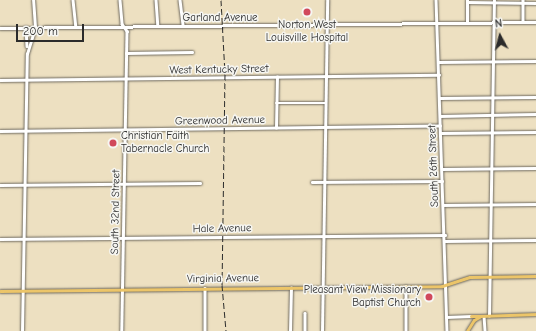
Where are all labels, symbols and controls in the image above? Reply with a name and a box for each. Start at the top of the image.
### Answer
marker: Norton West Louisville Hospital [301,6,313,18]
street label: Garland Avenue [182,11,258,25]
scale bar [18,16,86,42]
north arrow [480,16,520,56]
text: N [494,17,503,30]
place label: Norton West Louisville Hospital [266,19,348,45]
text: 200 m [23,24,58,38]
street label: West Kentucky Street [169,63,269,77]
street label: Greenwood Avenue [175,114,265,128]
street label: South 26th Street [426,125,442,207]
place label: Christian Faith Tabernacle Church [121,130,209,156]
marker: Christian Faith Tabernacle Church [108,138,118,148]
street label: South 32nd Street [109,170,123,254]
street label: Hale Avenue [193,222,251,236]
street label: Virginia Avenue [187,272,259,286]
place label: Pleasant View Missionary Baptist Church [304,284,421,310]
marker: Pleasant View Missionary Baptist Church [424,292,434,302]

